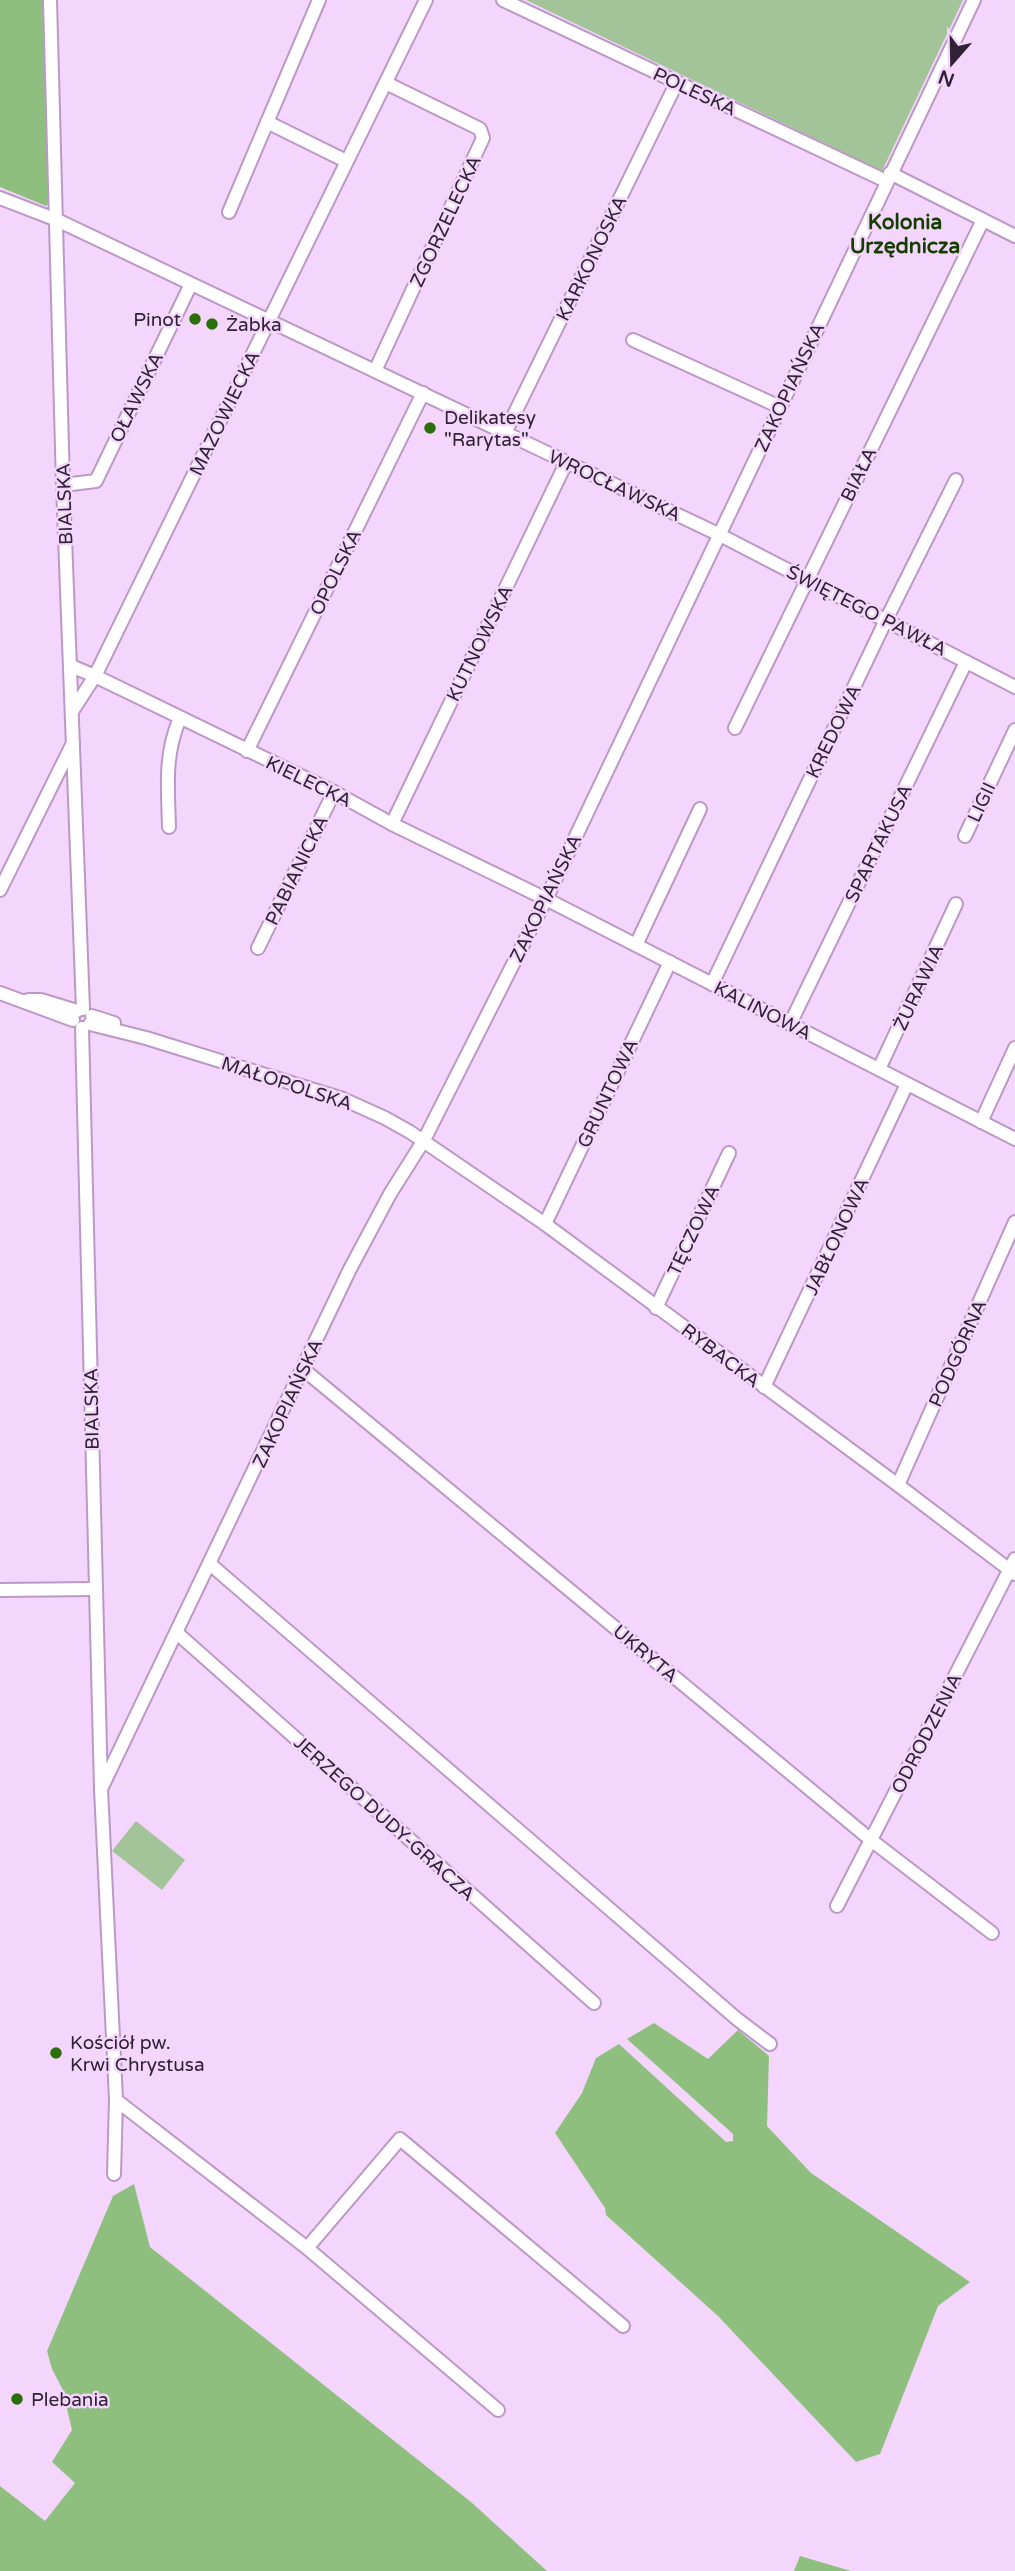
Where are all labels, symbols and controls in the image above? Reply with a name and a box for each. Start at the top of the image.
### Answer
north arrow [917,28,987,98]
street label: POLESKA [649,63,740,121]
text: N [936,65,957,91]
street label: ZGORZELECKA [406,152,486,291]
street label: KARKONOSKA [552,192,632,325]
district label: Kolonia Urzędnicza [850,210,960,259]
place label: Pinot [133,309,181,331]
marker: Pinot [187,311,203,327]
place label: Żabka [226,314,282,336]
marker: Żabka [204,316,220,332]
street label: ZAKOPIAŃSKA [750,319,829,455]
street label: MAZOWIECKA [185,347,265,480]
street label: OŁAWSKA [106,349,168,446]
place label: Delikatesy "Rarytas" [444,407,536,451]
marker: Delikatesy "Rarytas" [422,420,438,436]
street label: BIAŁA [836,444,881,505]
street label: WROCŁAWSKA [545,446,684,526]
street label: BIALSKA [53,463,77,545]
street label: OPOLSKA [306,526,366,619]
street label: ŚWIĘTEGO PAWŁA [783,560,951,661]
street label: KUTNOWSKA [442,582,518,705]
street label: KREDOWA [802,681,866,782]
street label: KIELECKA [262,752,355,812]
street label: LIGII [963,779,1001,826]
street label: SPARTAKUSA [841,781,917,906]
street label: PABIANICKA [261,812,333,929]
street label: ZAKOPIAŃSKA [504,830,586,966]
street label: ŻURAWIA [889,941,949,1034]
street label: KALINOWA [710,977,815,1045]
street label: GRUNTOWA [573,1036,643,1151]
street label: MAŁOPOLSKA [218,1052,355,1115]
street label: JABŁONOWA [800,1174,874,1299]
street label: TĘCZOWA [663,1181,725,1279]
street label: PODGÓRNA [924,1296,991,1411]
street label: RYBACKA [677,1319,764,1392]
street label: ZAKOPIAŃSKA [248,1335,327,1471]
street label: BIALSKA [80,1368,104,1450]
street label: UKRYTA [608,1620,682,1687]
street label: ODRODZENIA [887,1670,967,1797]
street label: JERZEGO DUDY-GRACZA [289,1732,479,1906]
place label: Kościół pw. Krwi Chrystusa [70,2032,205,2076]
marker: Kościół pw. Krwi Chrystusa [48,2045,64,2061]
place label: Plebania [31,2389,109,2411]
marker: Plebania [9,2391,25,2407]

